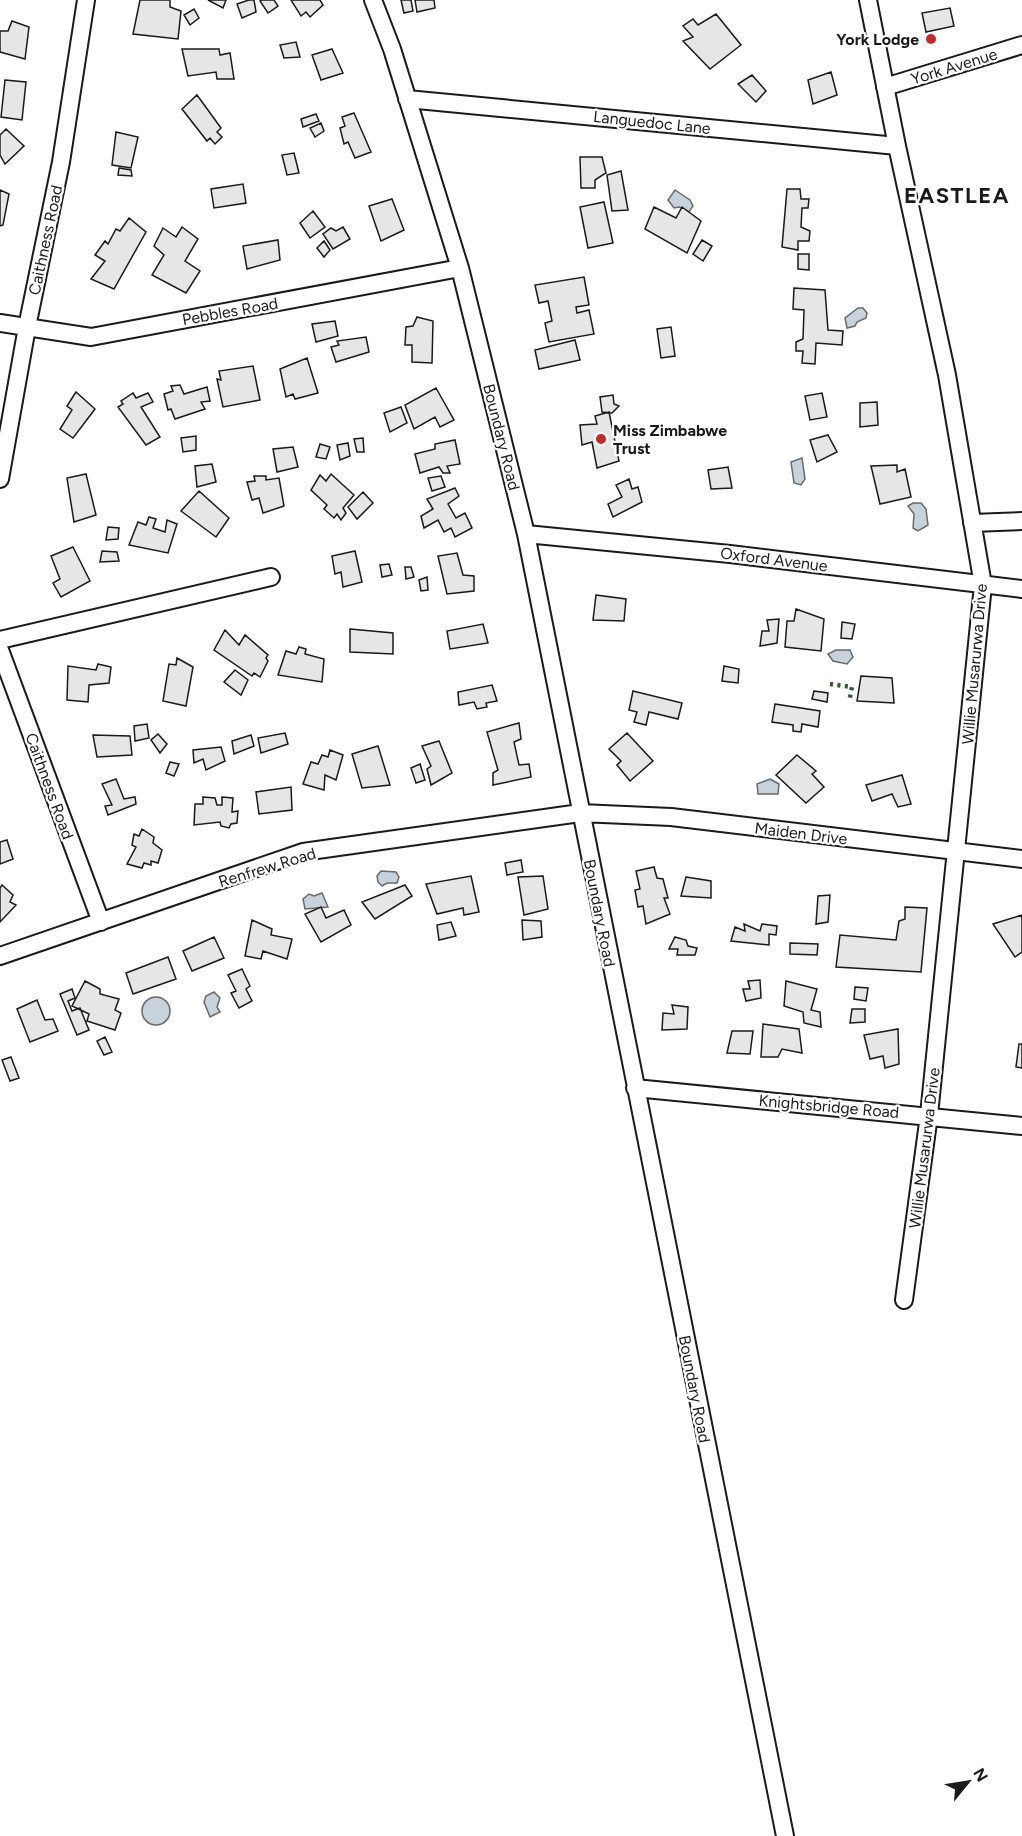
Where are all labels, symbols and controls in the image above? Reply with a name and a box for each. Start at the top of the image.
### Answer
place label: York Lodge [836,30,919,49]
marker: York Lodge [924,32,938,46]
street label: York Avenue [909,44,1000,89]
street label: Languedoc Lane [592,107,712,138]
district label: EASTLEA [904,182,1010,209]
street label: Caithness Road [25,183,66,297]
street label: Pebbles Road [181,294,280,329]
street label: Boundary Road [479,382,524,492]
place label: Miss Zimbabwe Trust [613,421,727,458]
marker: Miss Zimbabwe Trust [594,432,608,446]
street label: Oxford Avenue [719,543,829,576]
street label: Willie Musarurwa Drive [958,582,991,745]
street label: Caithness Road [21,730,78,842]
street label: Maiden Drive [753,818,849,849]
street label: Renfrew Road [216,844,318,891]
street label: Boundary Road [580,858,619,968]
street label: Willie Musarurwa Drive [905,1066,944,1230]
street label: Knightsbridge Road [758,1091,900,1122]
street label: Boundary Road [675,1334,714,1444]
north arrow [938,1752,998,1812]
text: N [969,1765,992,1785]

